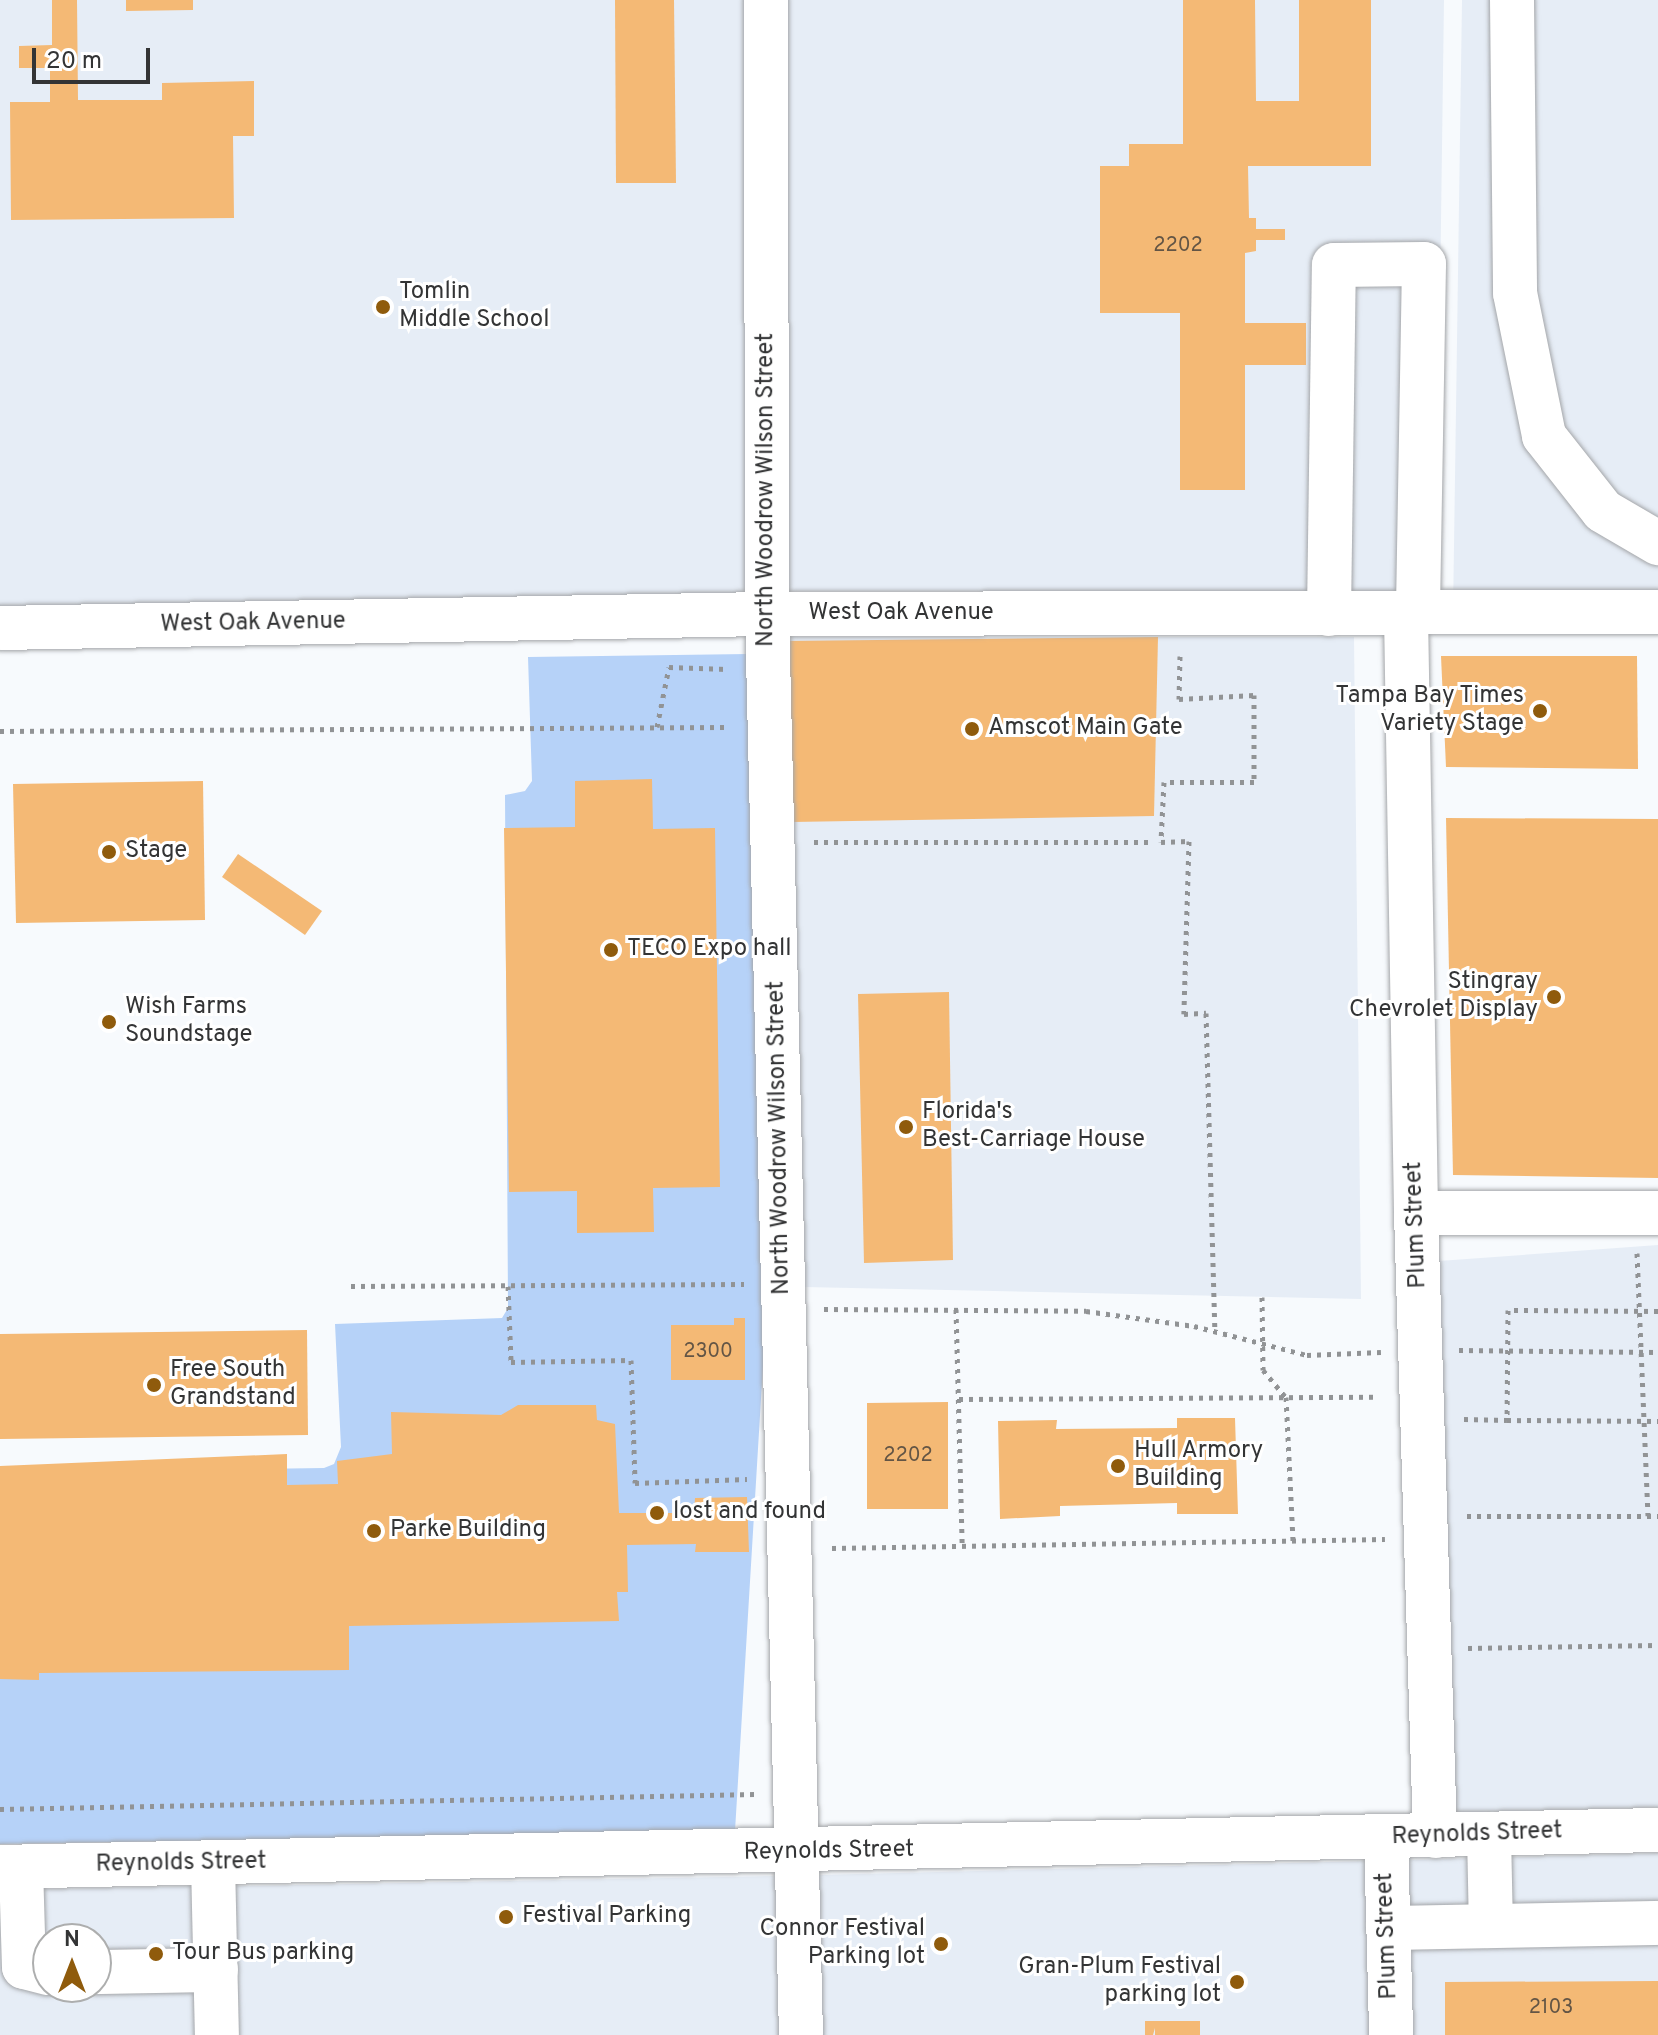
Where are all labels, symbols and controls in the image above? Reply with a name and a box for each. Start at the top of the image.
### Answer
scale bar [36,32,154,82]
text: 20 m [46,47,102,77]
house number: 2202 [1153,234,1203,258]
place label: Tomlin Middle School [399,279,549,335]
marker: Tomlin Middle School [374,298,392,316]
street label: North Woodrow Wilson Street [753,332,781,648]
street label: West Oak Avenue [808,600,994,628]
street label: West Oak Avenue [160,608,346,640]
place label: Tampa Bay Times Variety Stage [1334,683,1524,739]
marker: Tampa Bay Times Variety Stage [1531,702,1549,720]
place label: Amscot Main Gate [988,715,1183,743]
marker: Amscot Main Gate [963,720,981,738]
place label: Stage [125,838,187,866]
marker: Stage [100,843,118,861]
place label: TECO Expo hall [627,936,792,964]
marker: TECO Expo hall [602,941,620,959]
place label: Stingray Chevrolet Display [1349,969,1538,1025]
street label: North Woodrow Wilson Street [763,980,797,1296]
marker: Stingray Chevrolet Display [1545,988,1563,1006]
place label: Wish Farms Soundstage [125,994,253,1050]
marker: Wish Farms Soundstage [100,1013,118,1031]
place label: Florida's Best-Carriage House [922,1099,1145,1155]
marker: Florida's Best-Carriage House [897,1118,915,1136]
street label: Plum Street [1400,1161,1434,1289]
house number: 2300 [683,1340,733,1364]
place label: Free South Grandstand [170,1357,296,1413]
marker: Free South Grandstand [145,1376,163,1394]
place label: Hull Armory Building [1134,1438,1264,1494]
house number: 2202 [883,1444,933,1468]
marker: Hull Armory Building [1109,1457,1127,1475]
place label: lost and found [673,1499,826,1527]
marker: lost and found [648,1504,666,1522]
place label: Parke Building [390,1517,546,1545]
marker: Parke Building [365,1522,383,1540]
street label: Reynolds Street [1391,1818,1563,1852]
street label: Reynolds Street [743,1836,915,1868]
street label: Reynolds Street [95,1848,267,1880]
street label: Plum Street [1371,1872,1405,2000]
place label: Festival Parking [522,1903,691,1931]
marker: Festival Parking [497,1908,515,1926]
place label: Connor Festival Parking lot [759,1916,925,1972]
north arrow [32,1923,112,2003]
text: N [64,1927,80,1954]
marker: Connor Festival Parking lot [932,1935,950,1953]
place label: Tour Bus parking [172,1940,354,1968]
marker: Tour Bus parking [147,1945,165,1963]
place label: Gran-Plum Festival parking lot [1018,1954,1221,2010]
marker: Gran-Plum Festival parking lot [1228,1973,1246,1991]
house number: 2103 [1529,1996,1573,2020]

